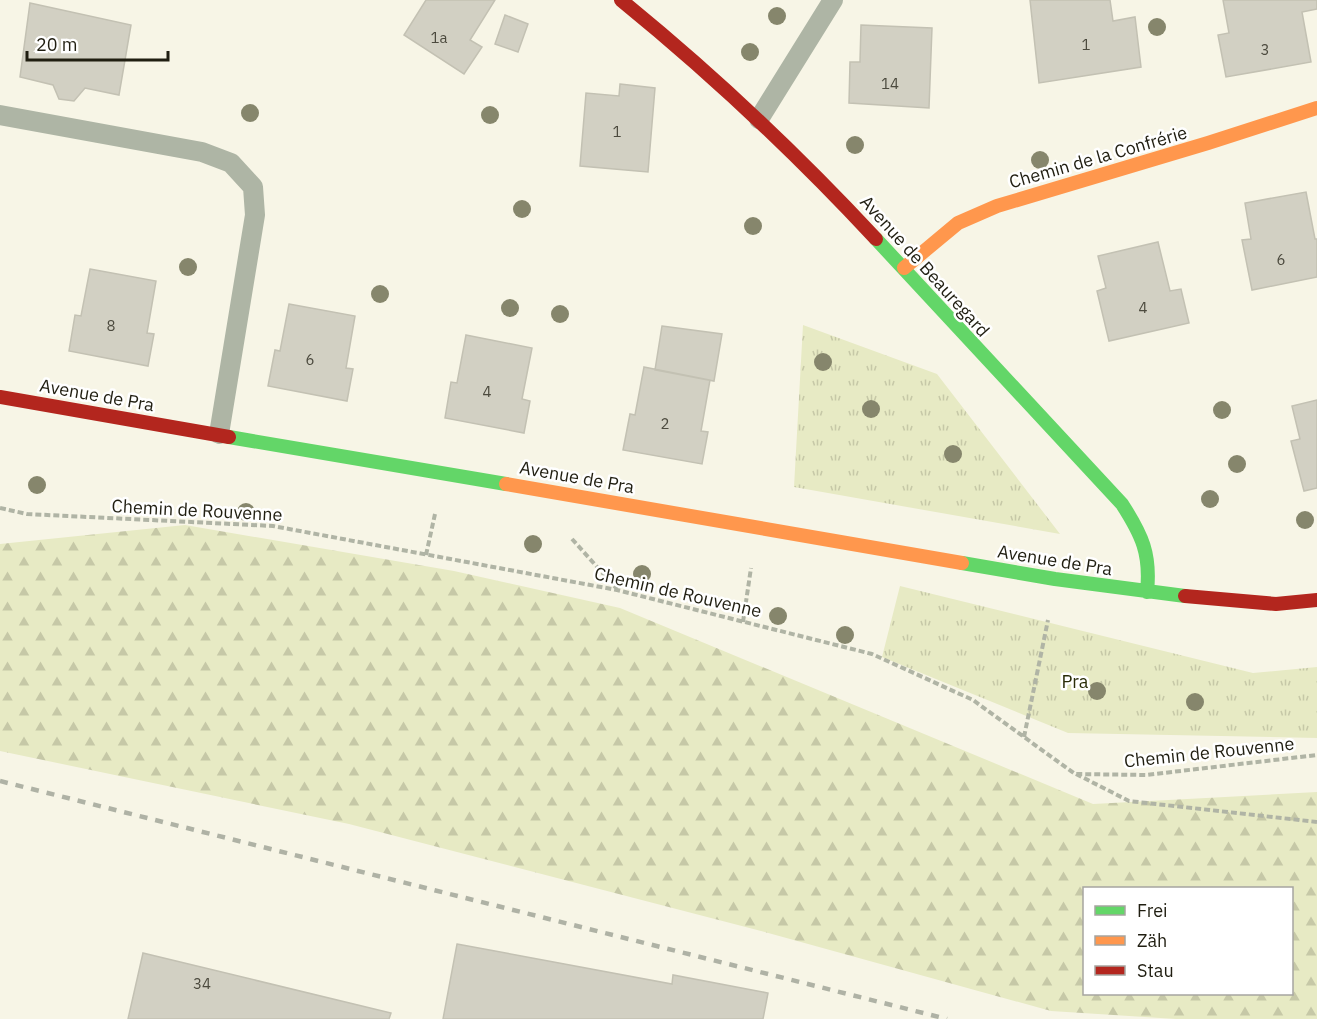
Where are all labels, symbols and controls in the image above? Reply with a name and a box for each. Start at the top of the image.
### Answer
scale bar [27,24,168,62]
house number: 1a [430,28,448,47]
text: 20 m [36,33,78,56]
house number: 1 [1081,35,1091,54]
house number: 3 [1260,40,1270,59]
house number: 14 [881,74,899,93]
street label: Chemin de la Confrérie [1006,121,1190,193]
house number: 1 [612,122,622,141]
street label: Avenue de Beauregard [855,190,995,342]
house number: 6 [1276,250,1286,269]
house number: 4 [1138,298,1148,317]
house number: 8 [106,316,116,335]
house number: 6 [305,350,315,369]
street label: Avenue de Pra [38,374,156,416]
house number: 4 [482,382,492,401]
house number: 2 [660,414,670,433]
street label: Avenue de Pra [518,456,636,498]
street label: Chemin de Rouvenne [111,494,283,526]
street label: Avenue de Pra [996,540,1114,580]
street label: Chemin de Rouvenne [592,562,764,622]
park label: Pra [1062,670,1089,693]
street label: Chemin de Rouvenne [1123,732,1295,772]
legend [1083,887,1293,995]
text: Frei [1137,899,1168,922]
text: Zäh [1137,929,1167,952]
text: Stau [1137,959,1174,982]
house number: 34 [193,974,211,993]

